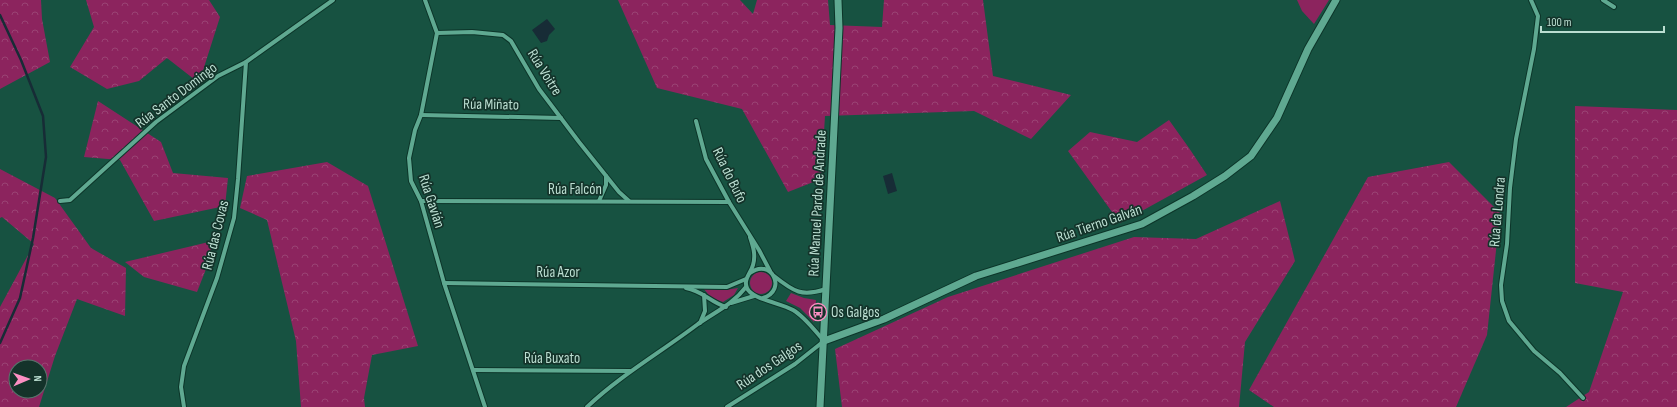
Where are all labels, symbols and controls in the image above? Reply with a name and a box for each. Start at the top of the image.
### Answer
scale bar [1541,8,1664,34]
text: 100 m [1547,15,1572,30]
street label: Rúa Voitre [523,45,566,99]
street label: Rúa Santo Domingo [132,58,221,132]
street label: Rúa Miñato [463,95,519,114]
street label: Rúa Manuel Pardo de Andrade [804,129,831,277]
street label: Rúa do Bufo [708,144,751,206]
street label: Rúa Gavián [414,172,449,230]
street label: Rúa da Londra [1485,176,1510,248]
street label: Rúa Falcón [548,180,602,199]
street label: Rúa das Covas [198,198,233,272]
street label: Rúa Tierno Galván [1054,200,1145,247]
street label: Rúa Azor [536,263,580,282]
bus stop icon: Os Galgos [808,302,828,322]
place label: Os Galgos [831,303,880,322]
street label: Rúa dos Galgos [733,337,806,394]
street label: Rúa Buxato [524,349,580,368]
north arrow [8,359,48,399]
text: N [31,376,44,382]

